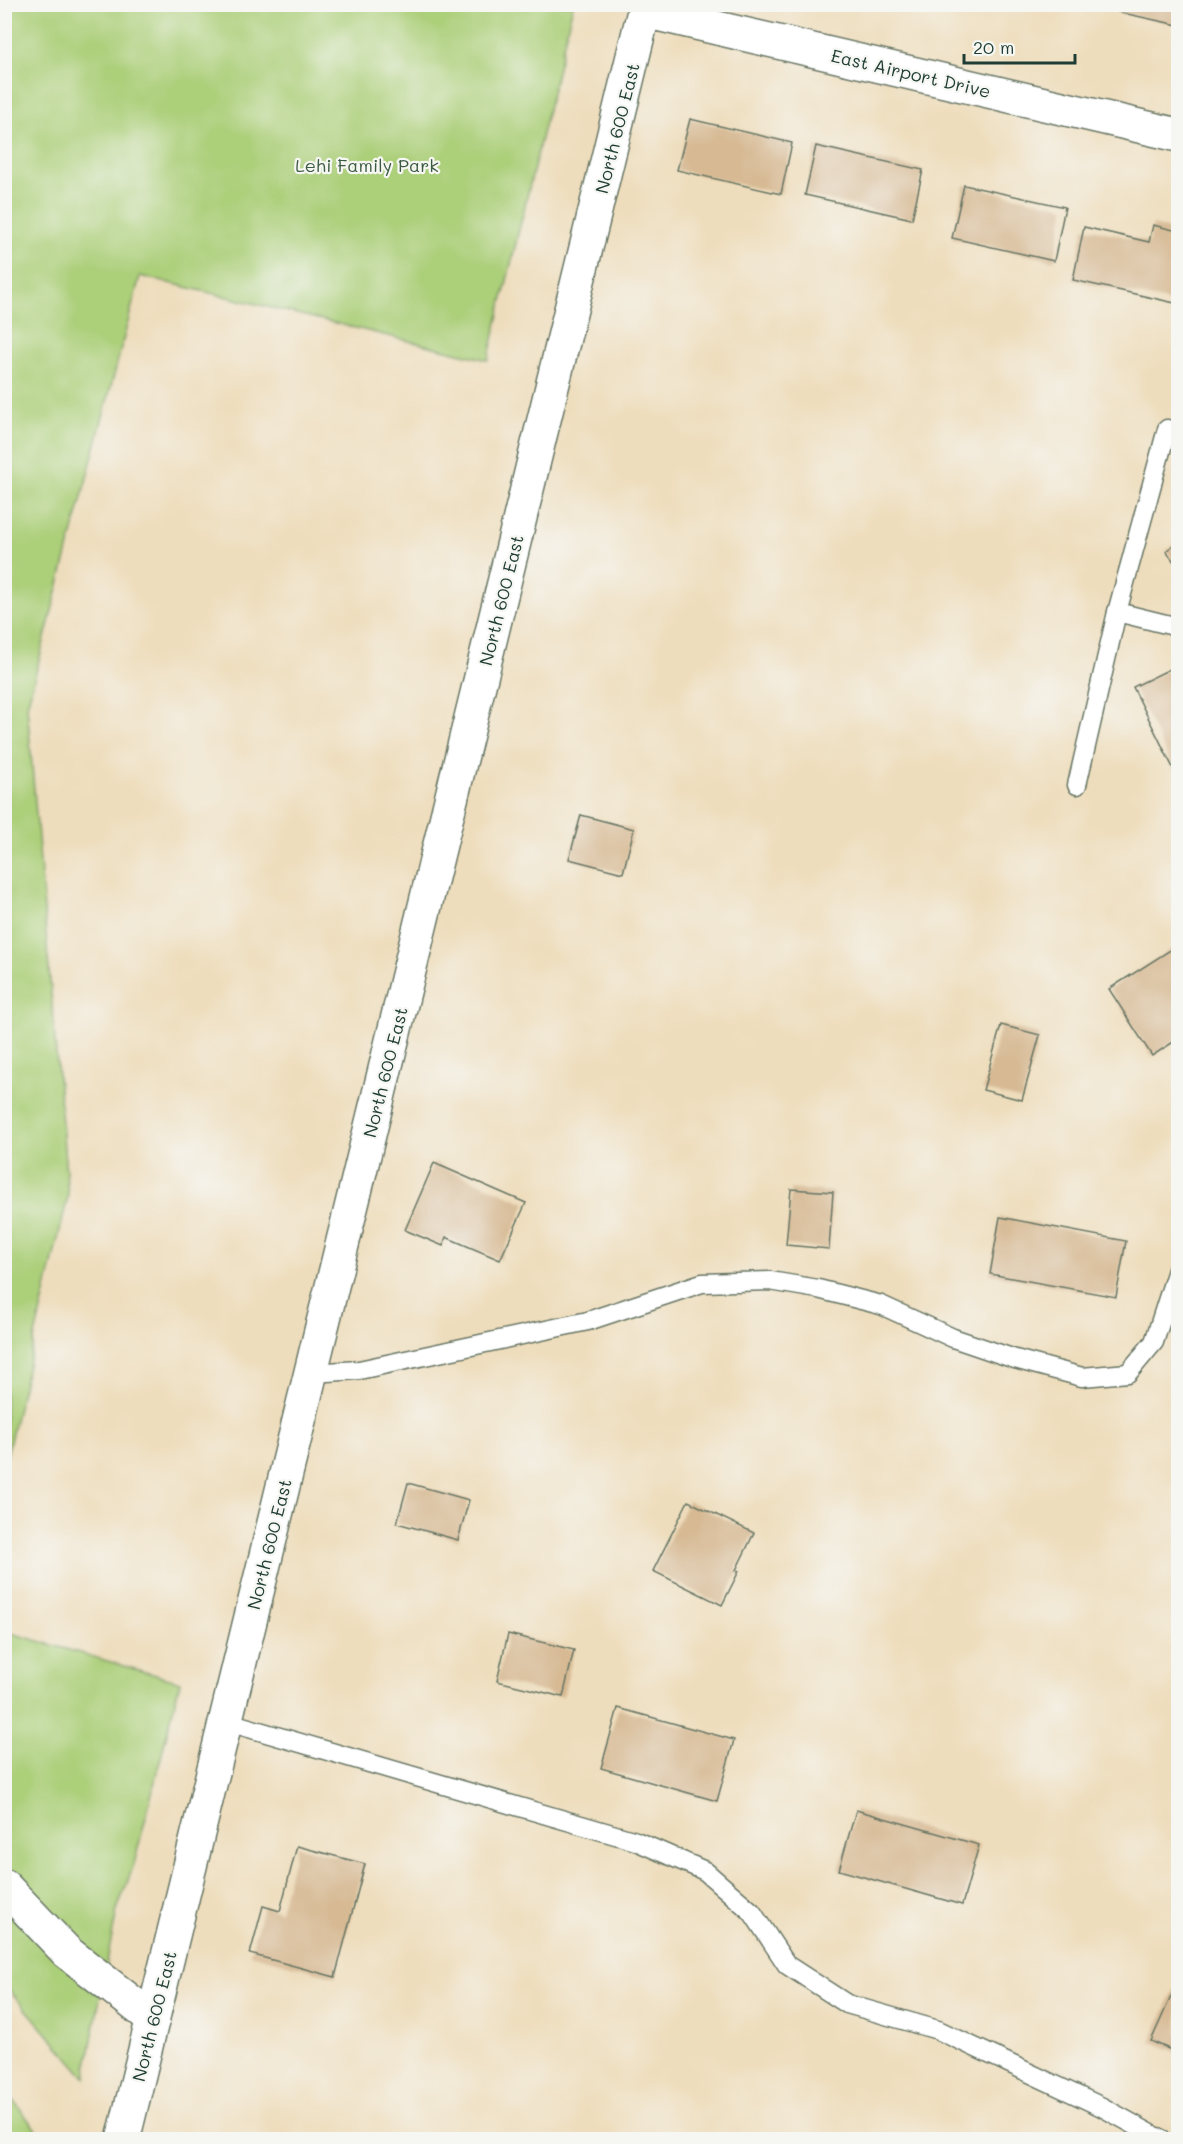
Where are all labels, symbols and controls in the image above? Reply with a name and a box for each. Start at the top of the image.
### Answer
scale bar [964,27,1075,65]
text: 20 m [973,35,1014,59]
street label: East Airport Drive [829,43,993,103]
street label: North 600 East [589,60,645,196]
park label: Lehi Family Park [295,153,439,177]
street label: North 600 East [473,532,529,668]
street label: North 600 East [357,1004,413,1140]
street label: North 600 East [241,1476,297,1612]
street label: North 600 East [126,1948,182,2084]

